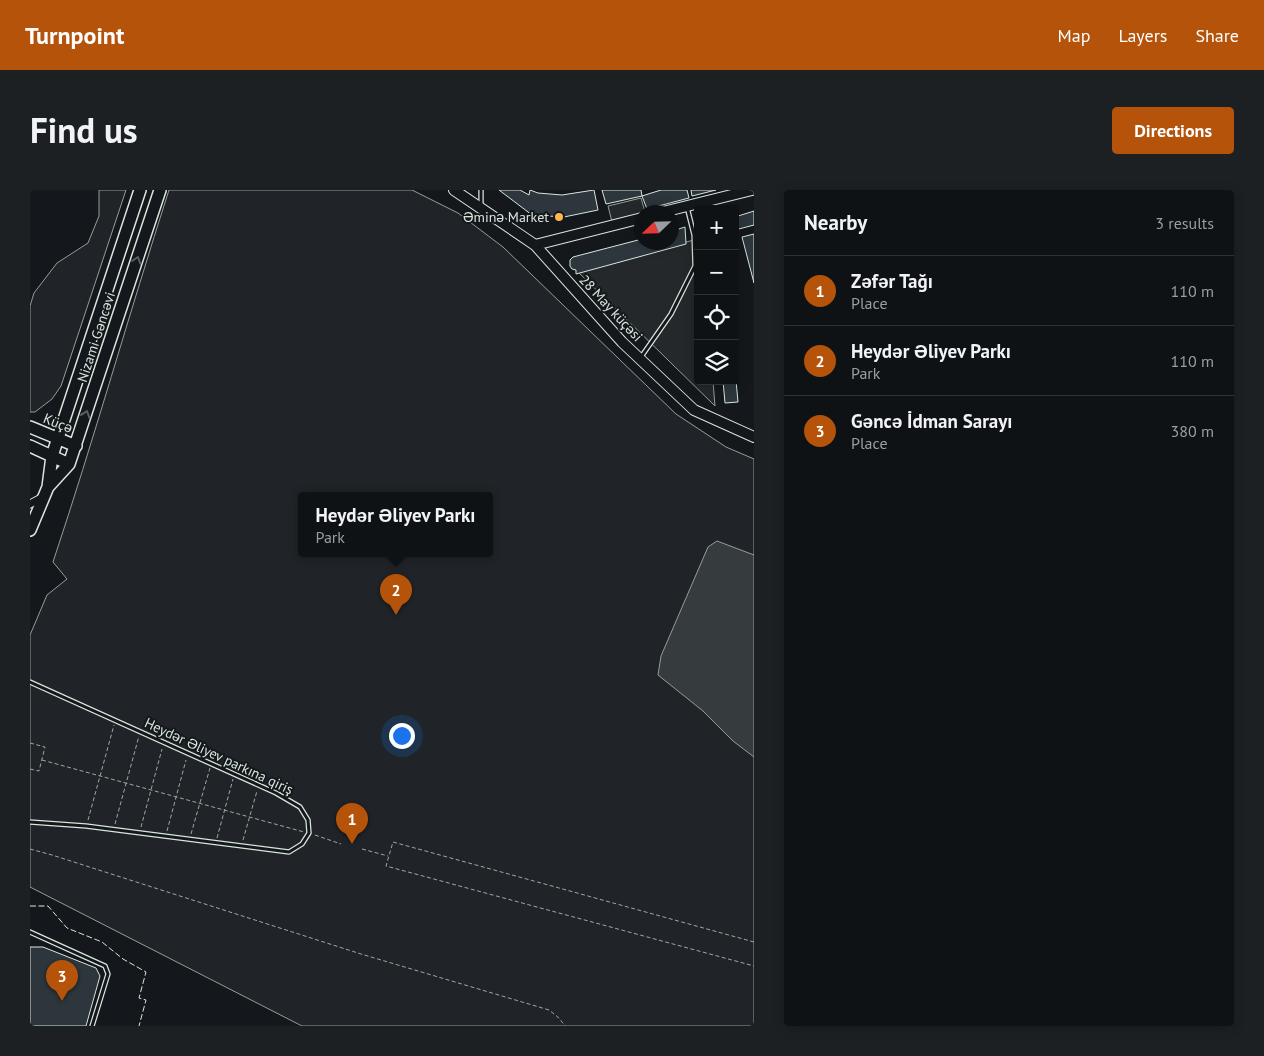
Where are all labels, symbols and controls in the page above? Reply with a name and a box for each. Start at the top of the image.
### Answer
text: Turnpoint [25,20,124,51]
text: Map [1058,24,1090,47]
text: Layers [1118,24,1167,47]
text: Share [1195,24,1239,47]
text: Find us [30,107,138,153]
button: Directions [1112,107,1234,154]
north arrow [634,205,679,250]
map controls [694,205,739,385]
button: + [694,205,739,250]
place label: Əminə Market [463,208,549,226]
text: Nearby [804,209,867,236]
marker: Əminə Market [553,211,565,223]
text: 3 results [1155,213,1214,233]
button: − [694,250,739,295]
one-way arrow [131,256,141,264]
text: Zəfər Tağı [851,269,933,293]
street label: 28 May küçəsi [576,271,646,345]
text: 1 [815,281,825,301]
text: 110 m [1171,281,1214,301]
street label: Nizami Gəncəvi [73,290,119,384]
text: Place [851,293,888,313]
button: locate [694,295,739,340]
text: Heydər Əliyev Parkı [851,339,1011,363]
button: layers [694,340,739,385]
text: 2 [815,351,825,371]
text: 110 m [1171,351,1214,371]
text: Park [851,363,880,383]
street label: Küçə [41,409,76,437]
text: Gəncə İdman Sarayı [851,409,1012,433]
one-way arrow [80,410,90,419]
text: 3 [815,421,825,441]
text: 380 m [1171,421,1214,441]
text: Place [851,433,888,453]
popup [298,492,493,557]
text: Heydər Əliyev Parkı [316,503,476,527]
text: Park [316,527,345,547]
pin: 2 [380,574,412,615]
street label: Heydər Əliyev parkına qiriş [142,714,296,798]
your location [389,723,415,749]
pin: 1 [336,803,368,844]
pin: 3 [46,960,78,1001]

